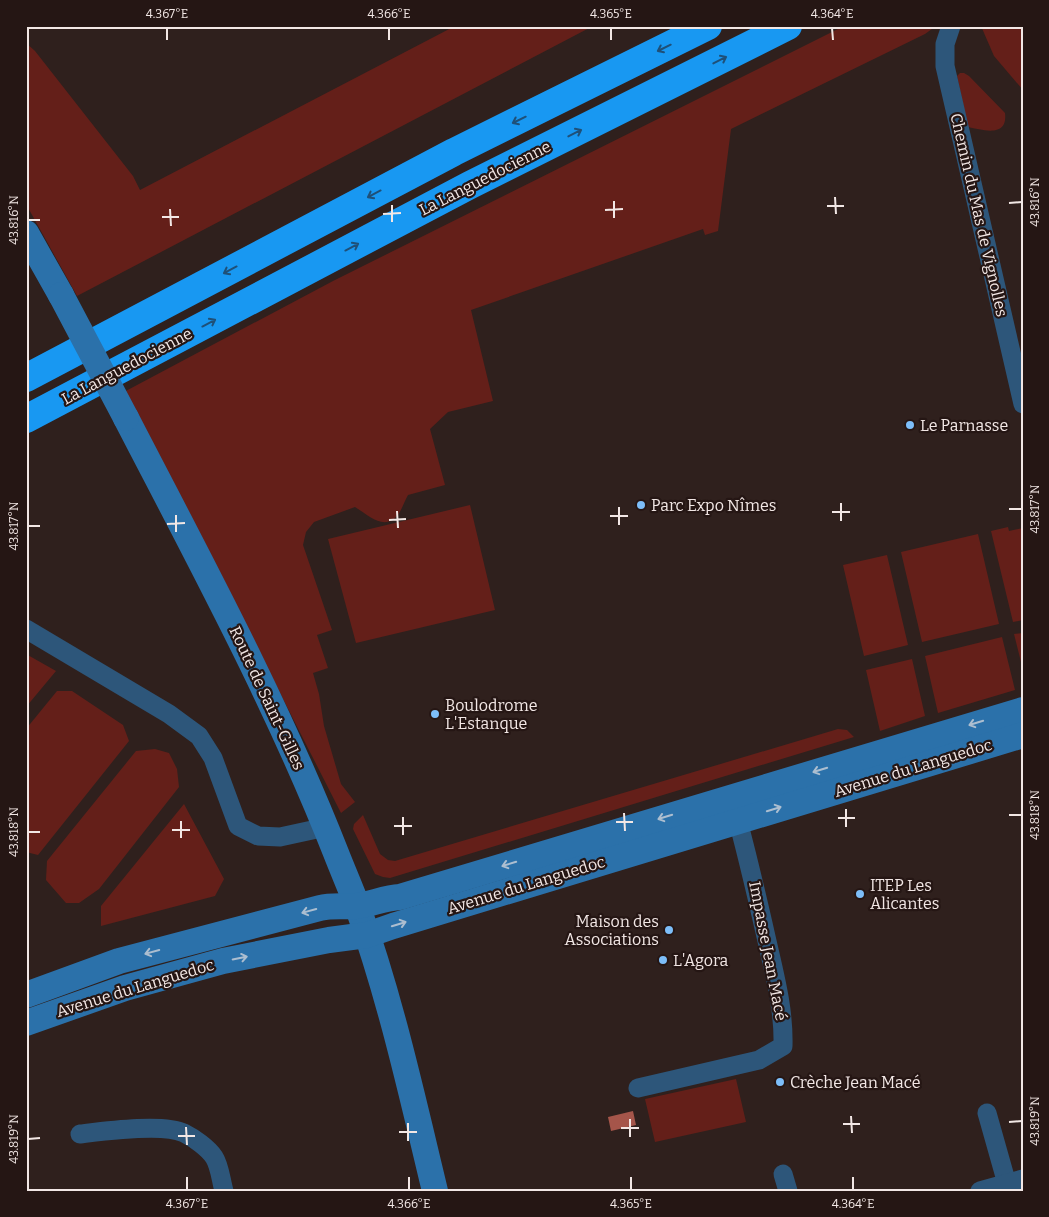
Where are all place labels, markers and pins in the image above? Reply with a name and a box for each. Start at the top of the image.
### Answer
place label: Le Parnasse [920,416,1008,435]
marker: Le Parnasse [904,419,916,431]
place label: Parc Expo Nîmes [651,496,776,515]
marker: Parc Expo Nîmes [635,499,647,511]
place label: Boulodrome L'Estanque [445,696,537,733]
marker: Boulodrome L'Estanque [429,708,441,720]
place label: ITEP Les Alicantes [870,876,939,913]
marker: ITEP Les Alicantes [854,888,866,900]
place label: Maison des Associations [565,912,659,949]
marker: Maison des Associations [663,924,675,936]
place label: L'Agora [673,951,728,970]
marker: L'Agora [657,954,669,966]
place label: Crèche Jean Macé [790,1073,920,1092]
marker: Crèche Jean Macé [774,1076,786,1088]

